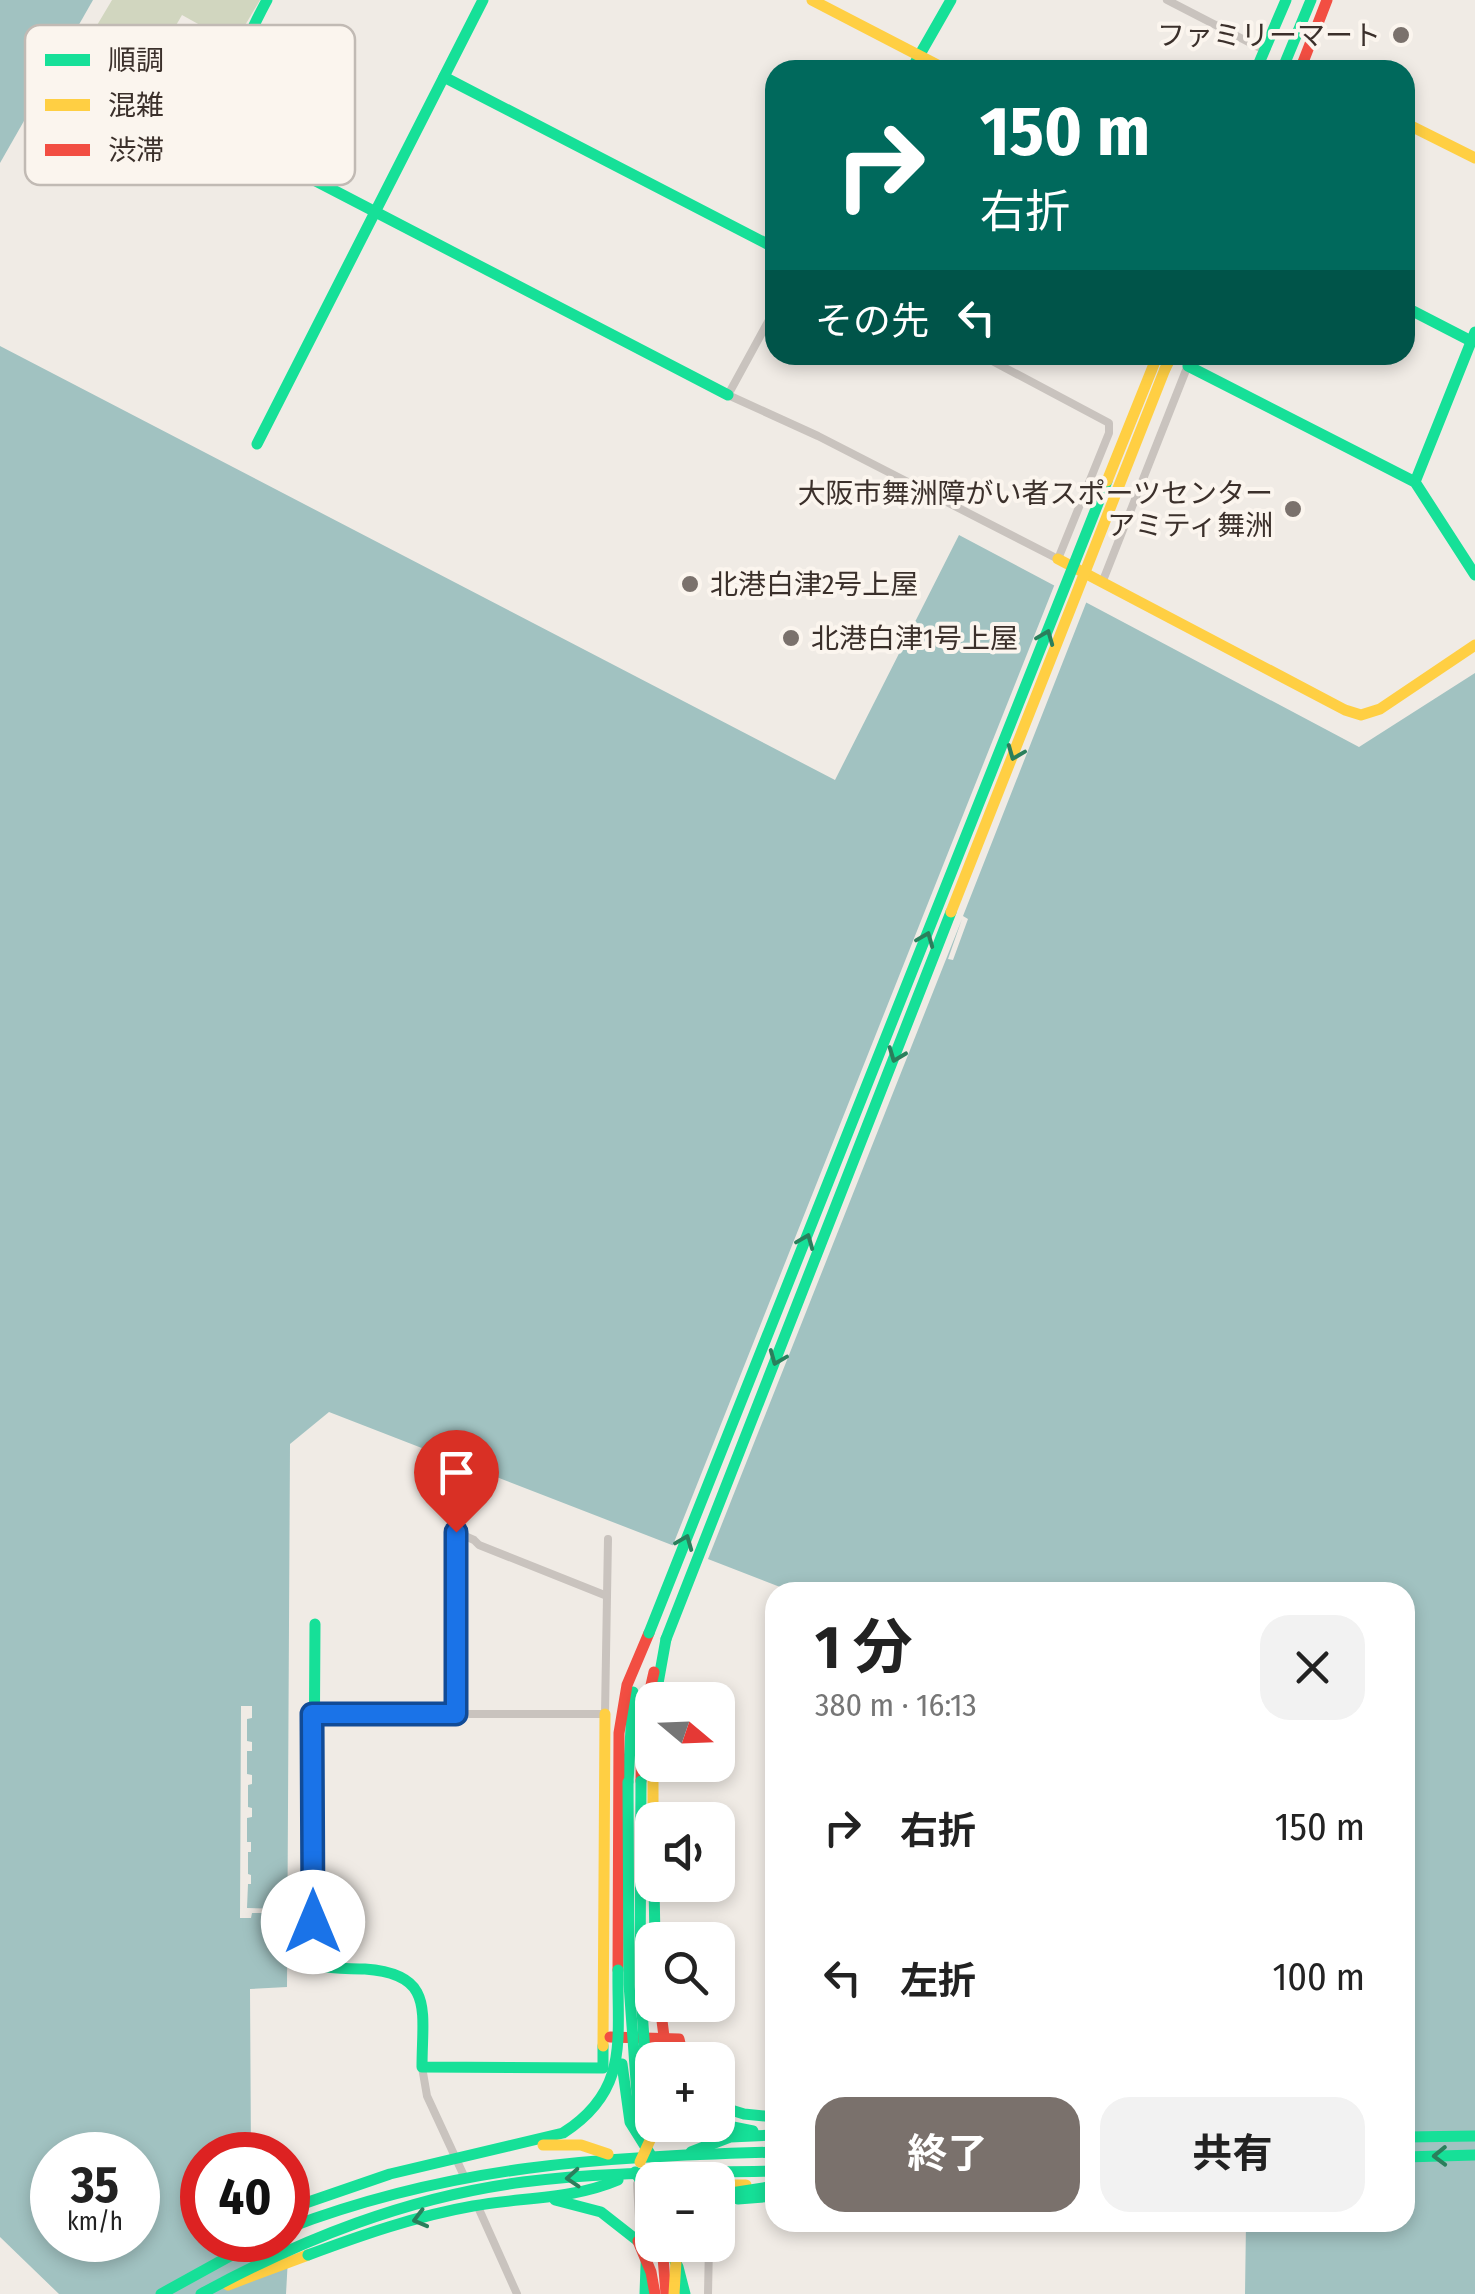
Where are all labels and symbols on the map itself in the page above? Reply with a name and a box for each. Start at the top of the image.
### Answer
place label: ファミリーマート [1157,19,1381,52]
marker: ファミリーマート [1390,24,1412,46]
legend [25,25,355,185]
text: 順調 [108,44,164,77]
text: 混雑 [108,89,164,122]
text: 渋滞 [108,134,164,167]
place label: 大阪市舞洲障がい者スポーツセンター アミティ舞洲 [798,477,1273,542]
marker: 大阪市舞洲障がい者スポーツセンター アミティ舞洲 [1282,498,1304,520]
place label: 北港白津2号上屋 [710,568,918,601]
marker: 北港白津2号上屋 [679,573,701,595]
place label: 北港白津1号上屋 [811,622,1018,655]
marker: 北港白津1号上屋 [780,627,802,649]
one-way arrow [1034,629,1054,646]
one-way arrow [1006,743,1026,760]
one-way arrow [914,931,934,948]
one-way arrow [888,1046,908,1063]
one-way arrow [794,1233,814,1250]
one-way arrow [769,1348,789,1366]
pin [414,1430,499,1533]
one-way arrow [673,1535,693,1552]
north arrow [635,1682,735,1782]
position arrow [261,1870,365,1974]
speed limit sign: 40 [180,2132,310,2262]
one-way arrow [1432,2145,1447,2167]
one-way arrow [564,2166,580,2188]
one-way arrow [411,2207,429,2228]

